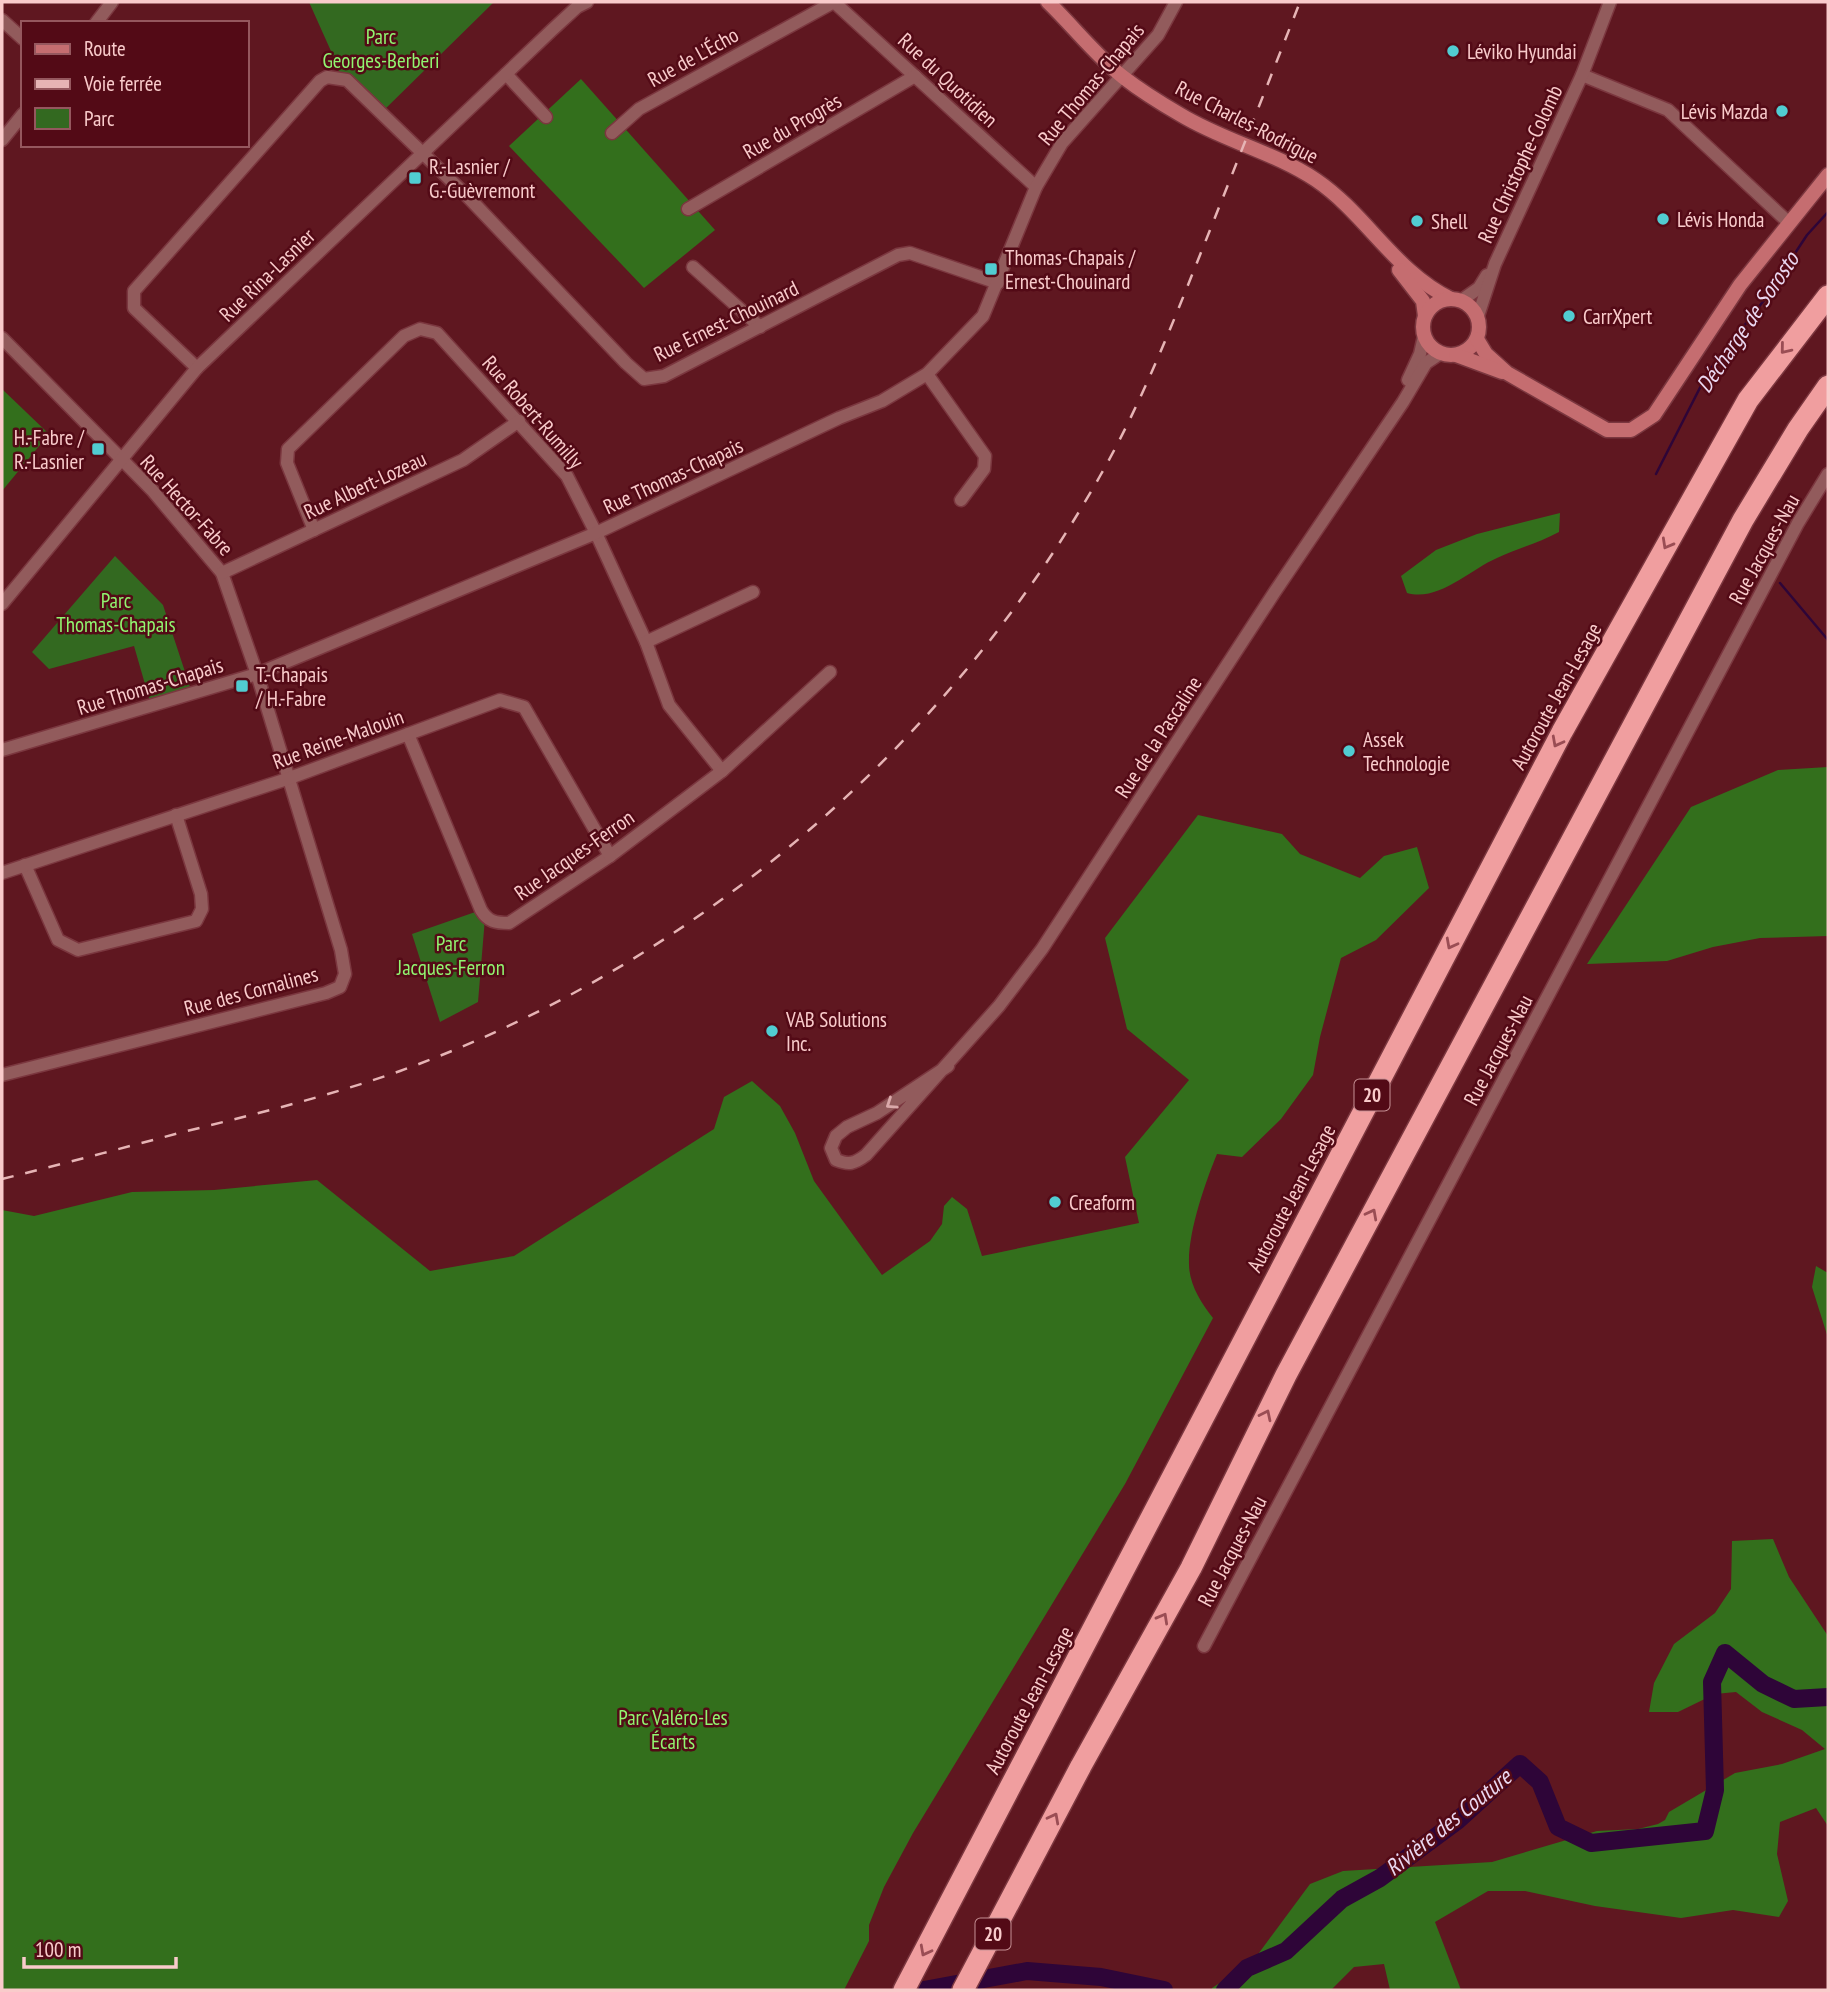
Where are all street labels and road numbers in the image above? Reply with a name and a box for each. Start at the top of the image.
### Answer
street label: Rue Thomas-Chapais [1032,17,1150,151]
street label: Rue de L'Écho [643,21,743,93]
street label: Rue du Quotidien [893,27,1003,133]
street label: Rue Charles-Rodrigue [1171,74,1323,170]
street label: Rue Christophe-Colomb [1472,81,1568,247]
street label: Rue du Progrès [738,87,846,165]
street label: Rue Rina-Lasnier [213,222,321,327]
street label: Rue Ernest-Chouinard [649,274,803,368]
street label: Rue Robert-Rumilly [476,350,590,474]
street label: Rue Thomas-Chapais [599,432,747,520]
street label: Rue Albert-Lozeau [299,445,431,525]
street label: Rue Hector-Fabre [135,449,239,561]
street label: Rue Jacques-Nau [1723,489,1805,609]
street label: Autoroute Jean-Lesage [1505,618,1607,774]
street label: Rue Thomas-Chapais [74,651,226,721]
street label: Rue de la Pascaline [1109,671,1207,803]
street label: Rue Reine-Malouin [269,703,407,775]
street label: Rue Jacques-Ferron [509,804,639,906]
street label: Rue des Cornalines [181,960,321,1022]
street label: Rue Jacques-Nau [1457,990,1539,1110]
road number: 20 [1354,1079,1390,1110]
street label: Autoroute Jean-Lesage [1241,1119,1341,1277]
street label: Rue Jacques-Nau [1191,1491,1273,1611]
street label: Autoroute Jean-Lesage [979,1621,1079,1779]
road number: 20 [976,1918,1010,1950]

